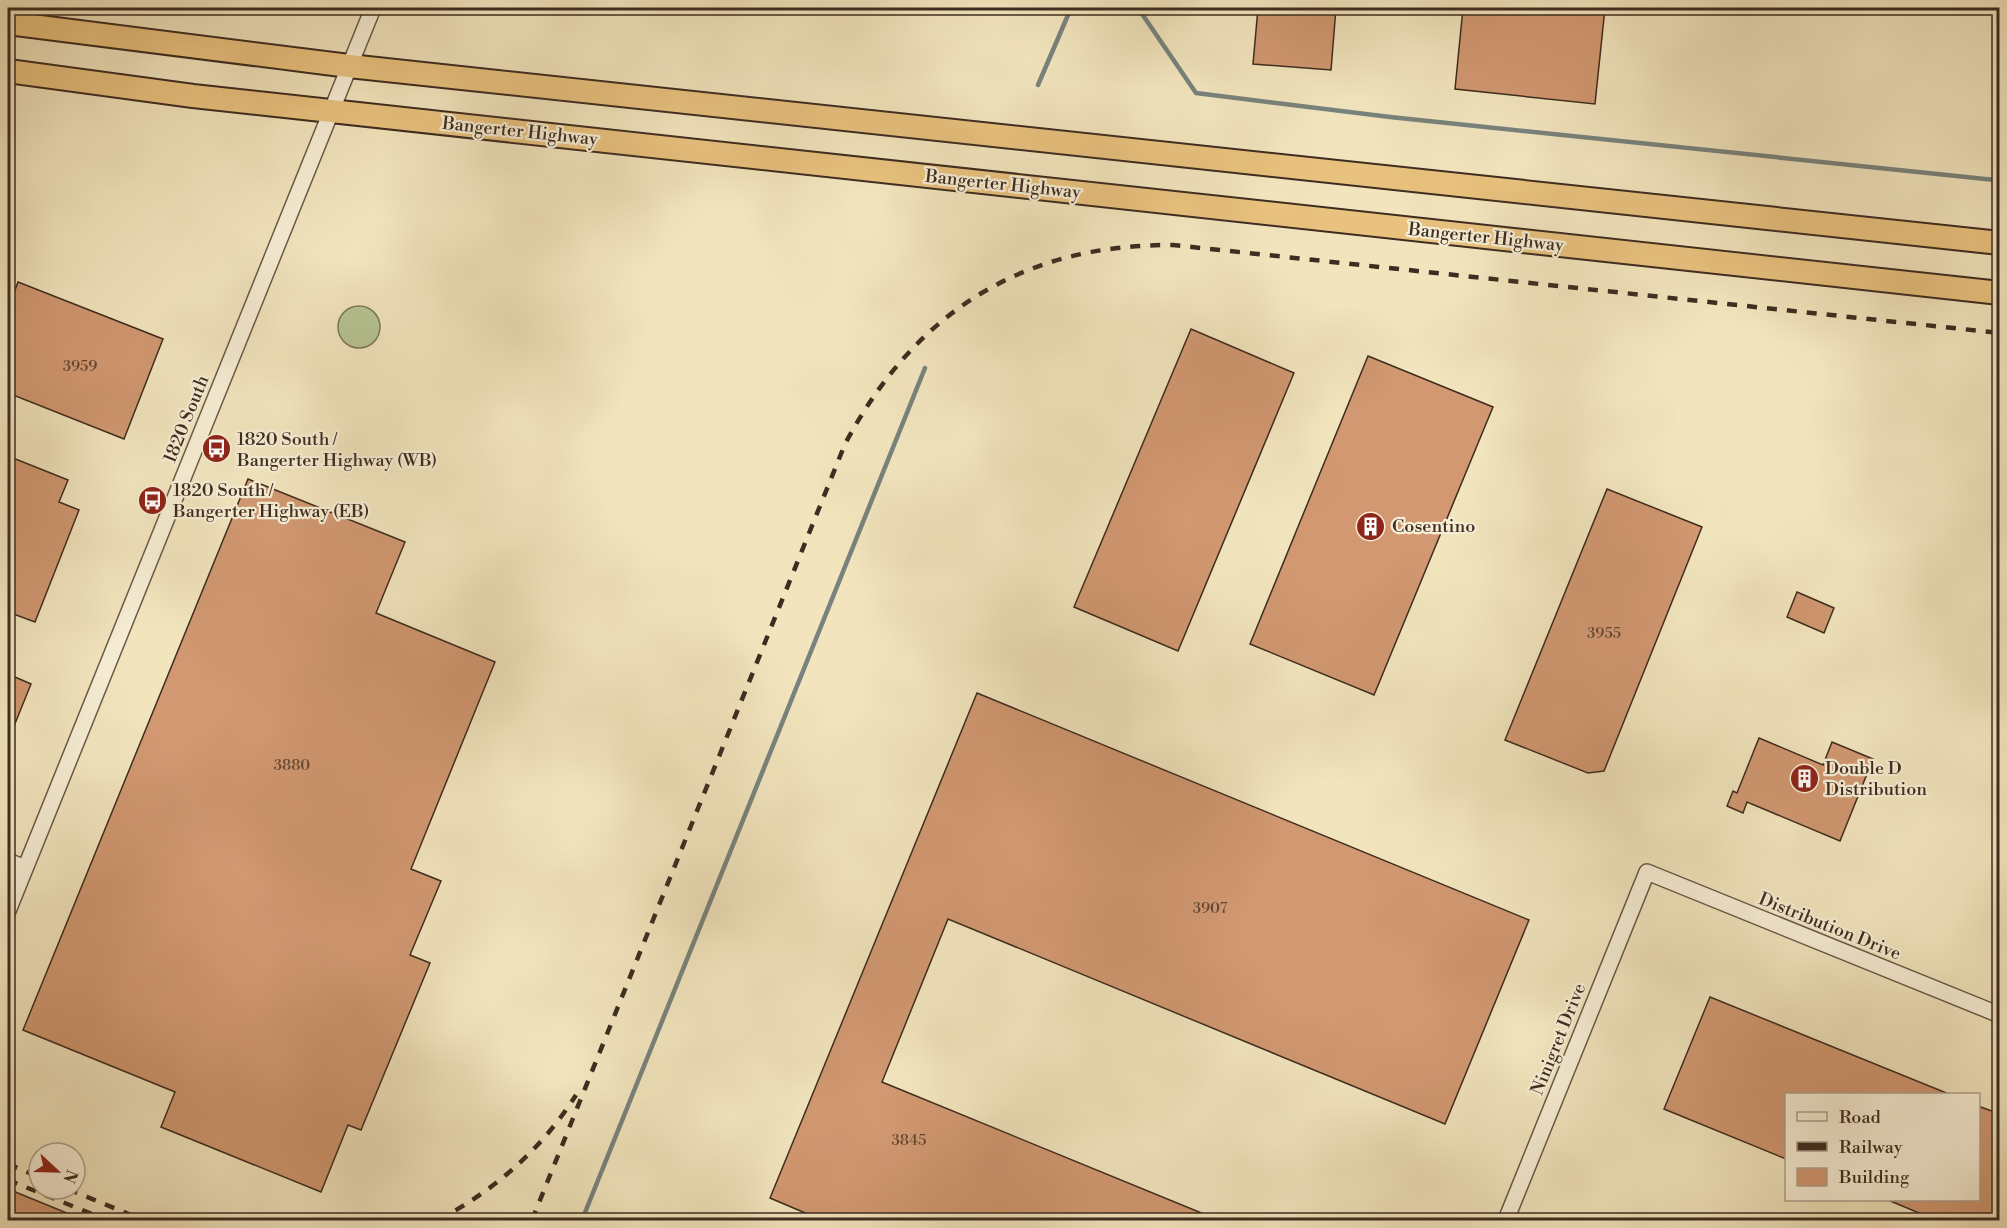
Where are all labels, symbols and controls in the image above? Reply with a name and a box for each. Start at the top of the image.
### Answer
street label: Bangerter Highway [440,112,599,151]
street label: Bangerter Highway [923,165,1082,204]
street label: Bangerter Highway [1406,218,1565,257]
house number: 3959 [63,357,97,376]
street label: 1820 South [159,372,215,466]
place label: 1820 South / Bangerter Highway (WB) [236,428,437,472]
bus stop icon: 1820 South / Bangerter Highway (WB) [200,433,232,465]
place label: 1820 South / Bangerter Highway (EB) [172,479,369,523]
bus stop icon: 1820 South / Bangerter Highway (EB) [136,484,168,516]
building icon: Cosentino [1355,510,1387,542]
place label: Cosentino [1392,515,1475,538]
house number: 3955 [1587,624,1621,643]
house number: 3880 [274,756,310,775]
place label: Double D Distribution [1825,757,1927,801]
building icon: Double D Distribution [1788,762,1820,794]
street label: Distribution Drive [1755,887,1904,966]
house number: 3907 [1193,899,1228,918]
street label: Ninigret Drive [1526,980,1591,1098]
legend [1785,1093,1980,1201]
text: Road [1839,1106,1882,1129]
house number: 3845 [892,1131,926,1150]
text: Railway [1839,1136,1903,1159]
north arrow [27,1141,87,1201]
text: Building [1838,1166,1910,1189]
text: N [58,1167,82,1186]

